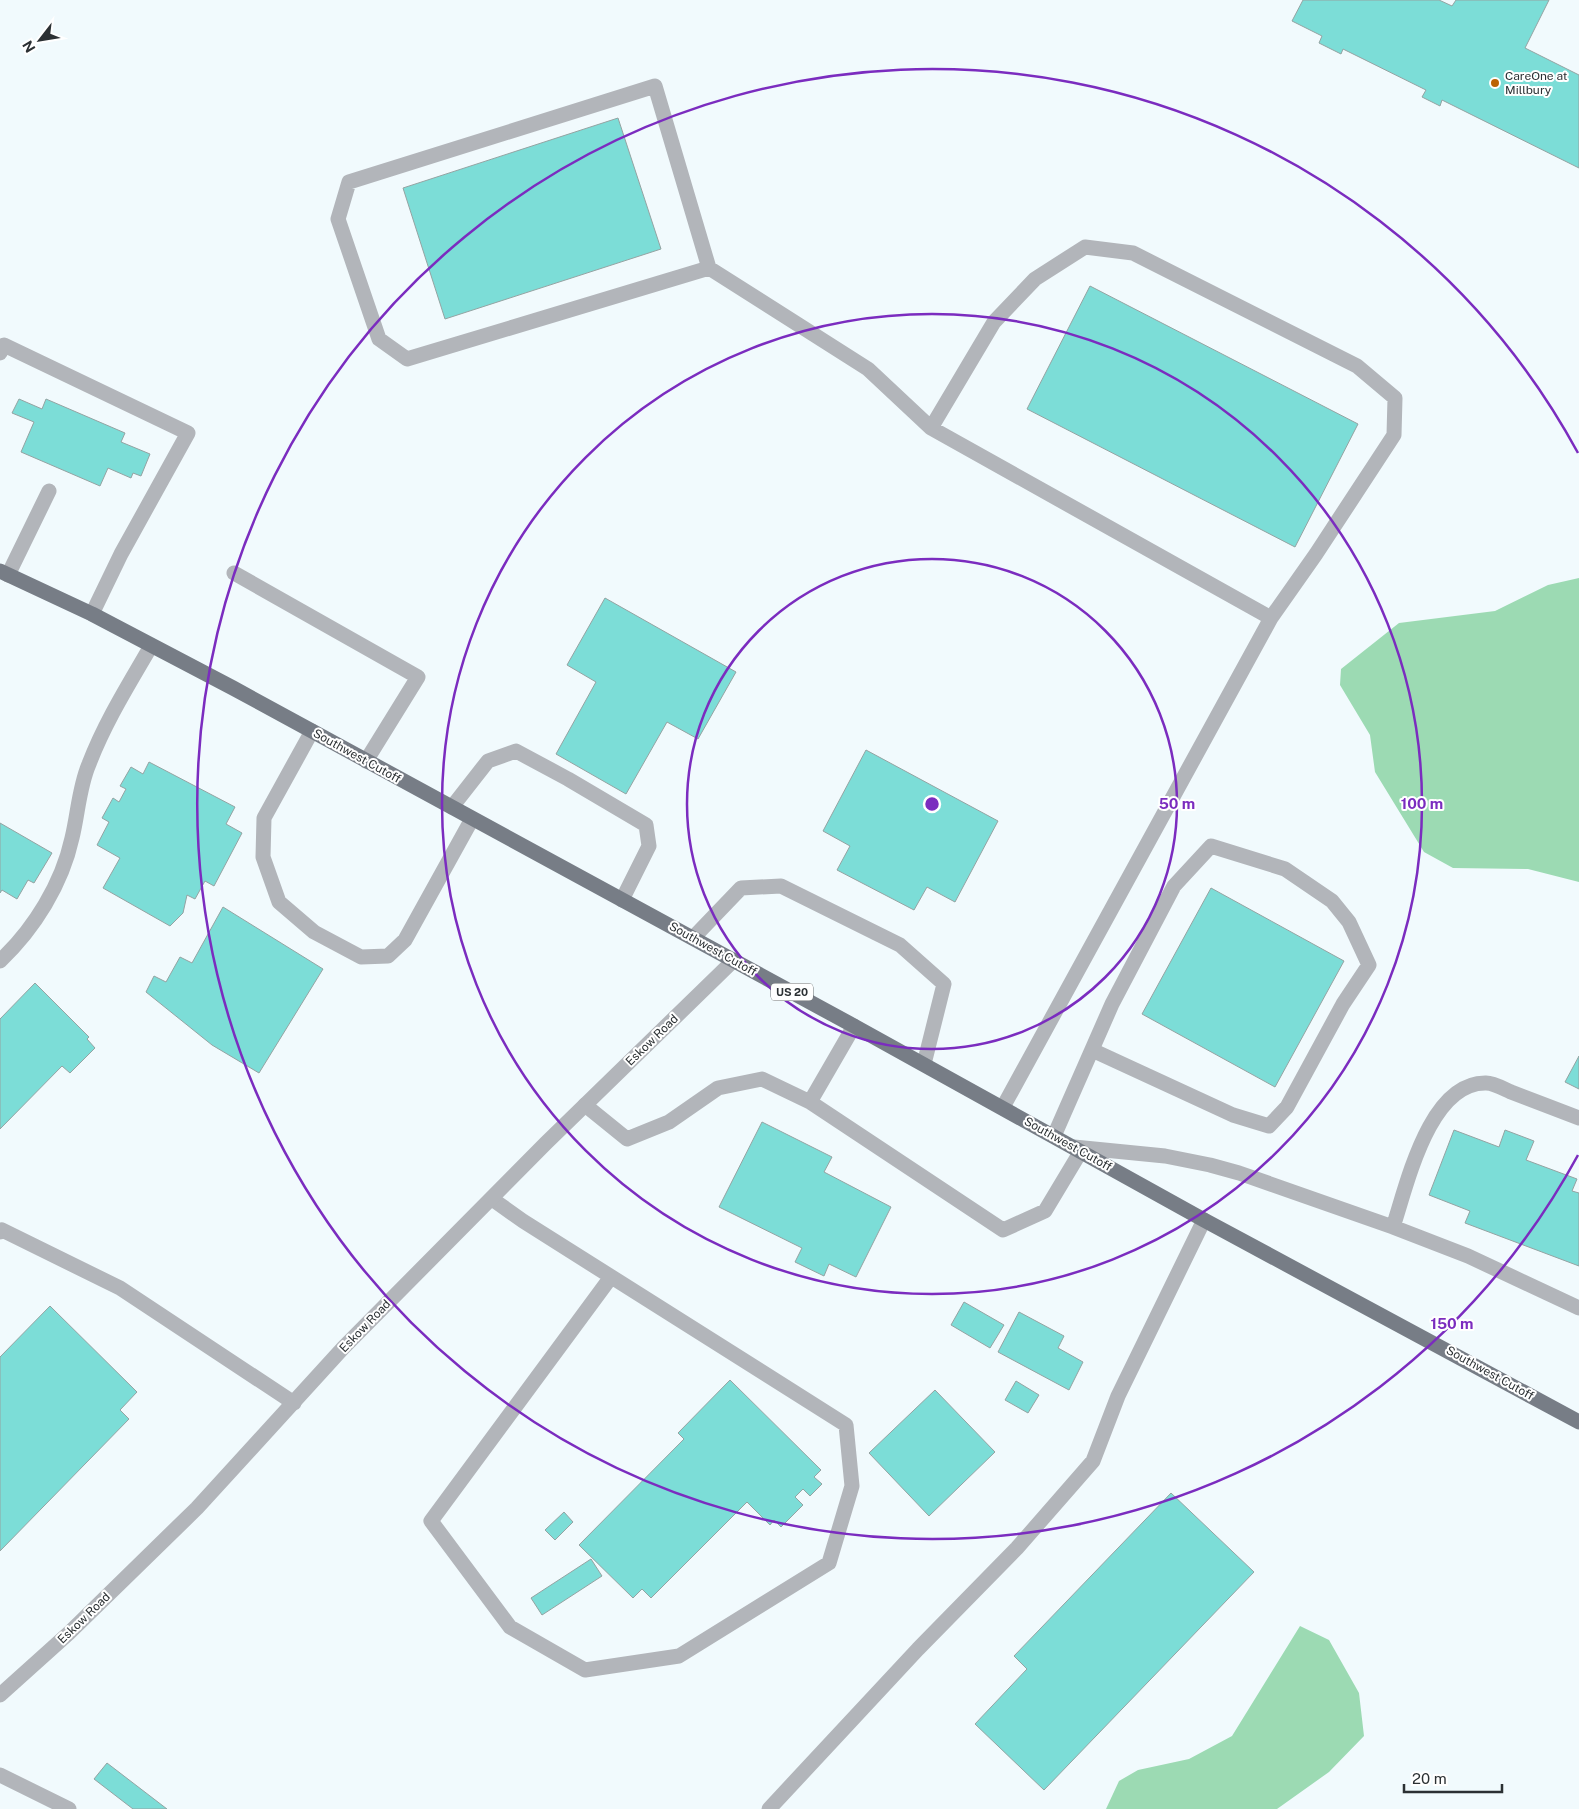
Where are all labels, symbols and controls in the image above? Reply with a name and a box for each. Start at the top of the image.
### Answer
north arrow [15,15,65,65]
text: N [19,38,39,56]
place label: CareOne at Millbury [1505,69,1568,97]
marker: CareOne at Millbury [1489,77,1501,89]
street label: Southwest Cutoff [311,726,404,786]
centre of rings [923,795,941,813]
text: 50 m [1159,795,1195,812]
text: 100 m [1401,795,1443,812]
street label: Southwest Cutoff [667,919,760,979]
road number: US 20 [771,984,813,1000]
street label: Eskow Road [623,1012,681,1068]
street label: Southwest Cutoff [1022,1114,1115,1174]
street label: Eskow Road [337,1297,393,1355]
text: 150 m [1430,1315,1474,1332]
street label: Southwest Cutoff [1444,1343,1537,1403]
street label: Eskow Road [55,1590,113,1646]
scale bar [1404,1762,1502,1794]
text: 20 m [1412,1770,1447,1787]

